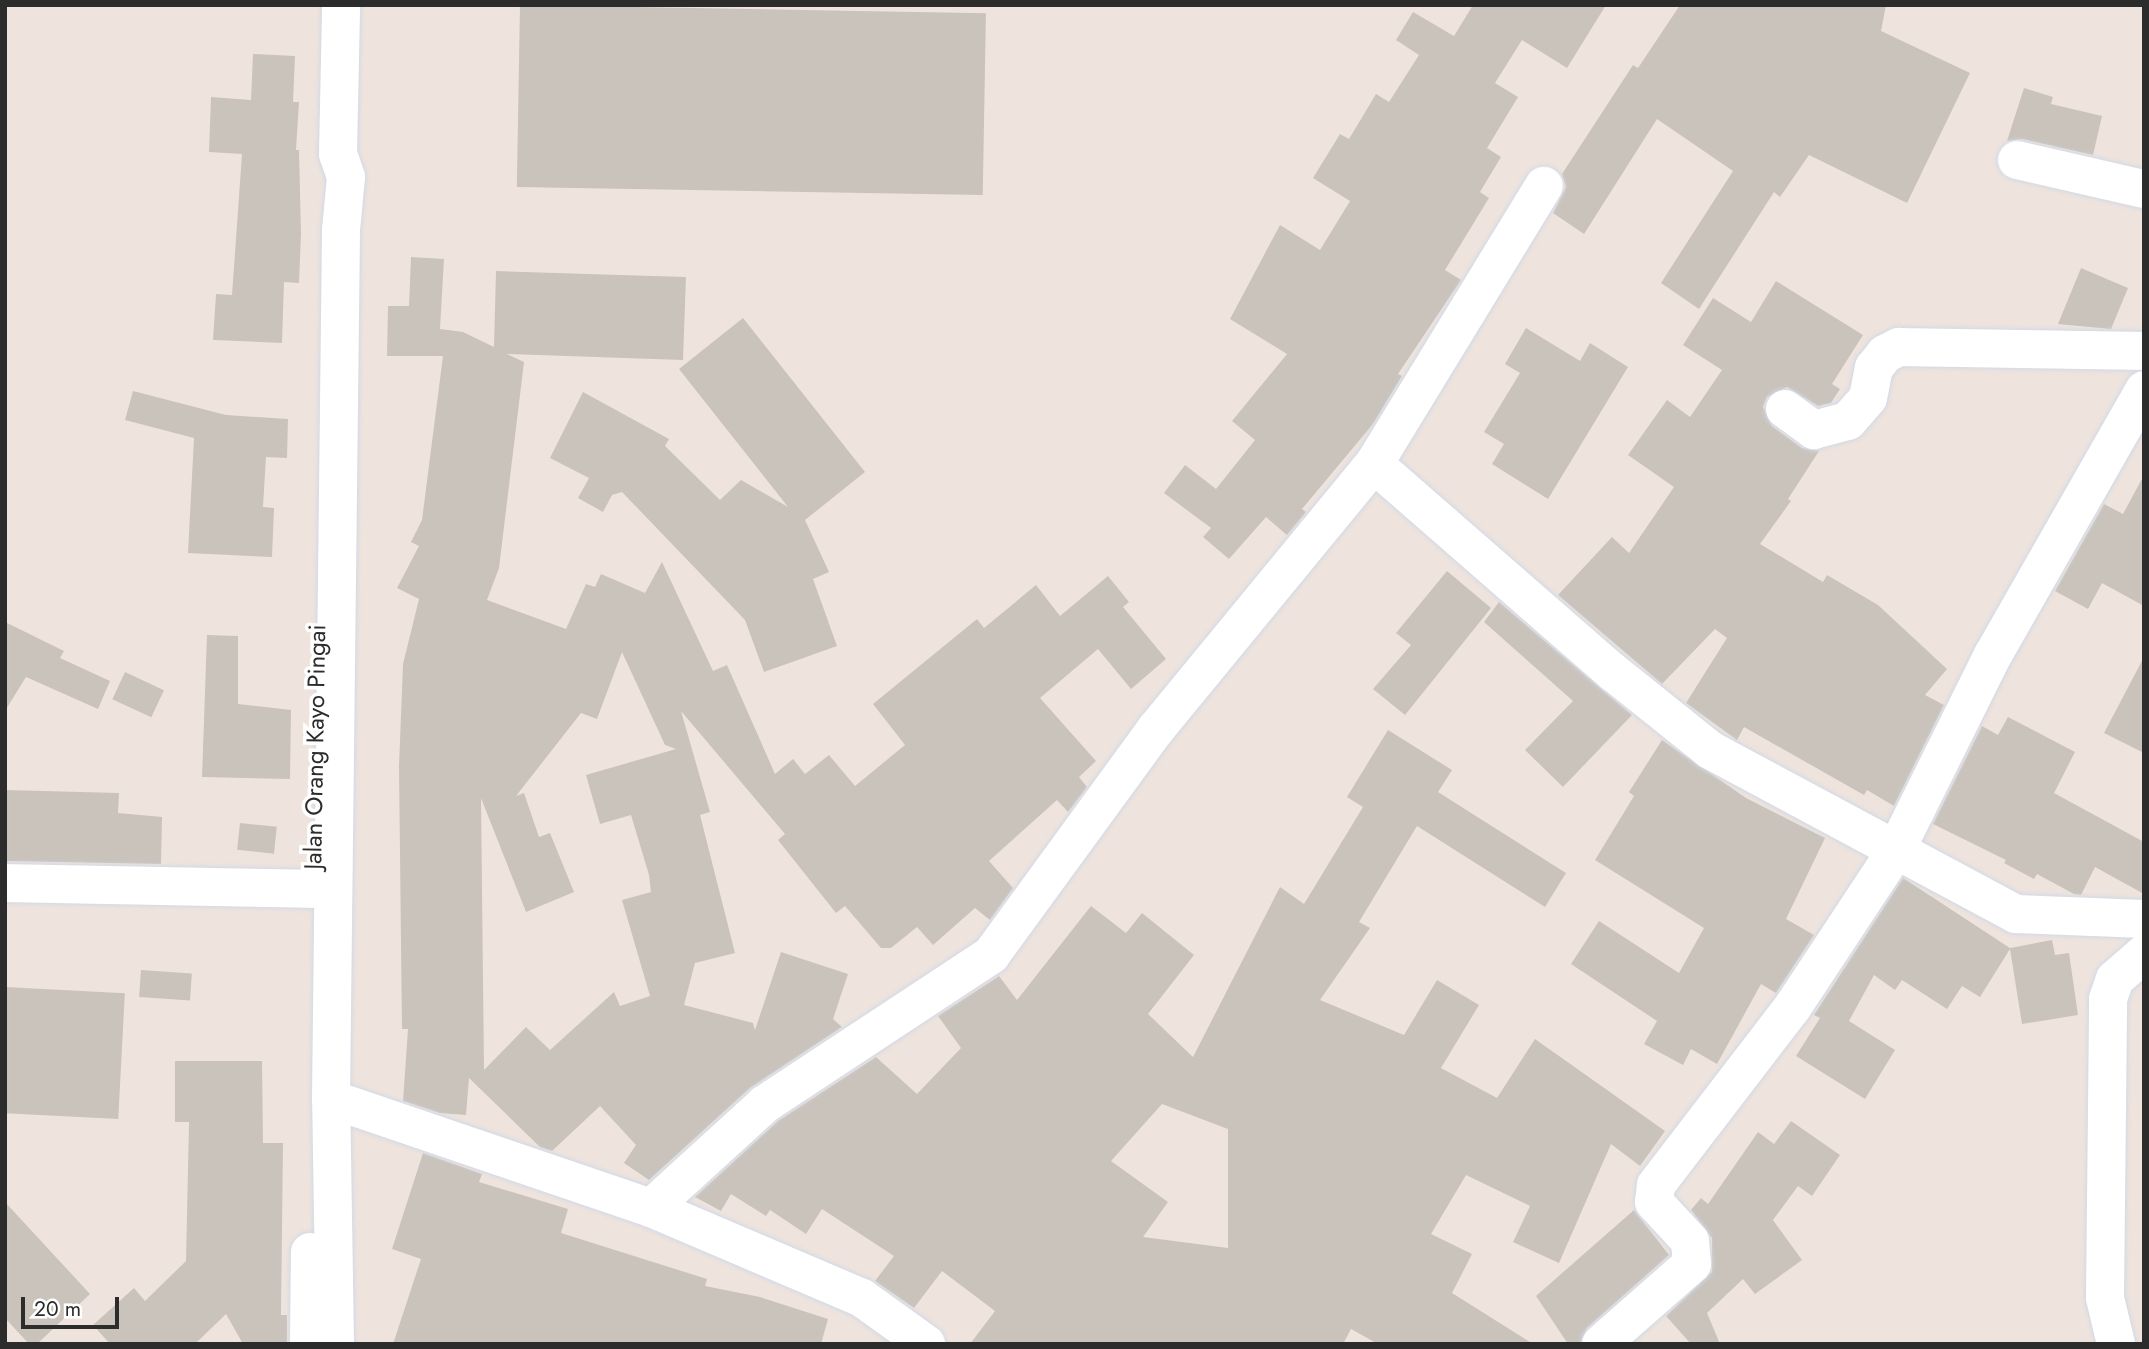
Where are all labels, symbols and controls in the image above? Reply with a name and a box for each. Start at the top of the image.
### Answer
street label: Jalan Orang Kayo Pingai [298,624,332,870]
scale bar [24,1282,122,1326]
text: 20 m [34,1294,81,1324]

